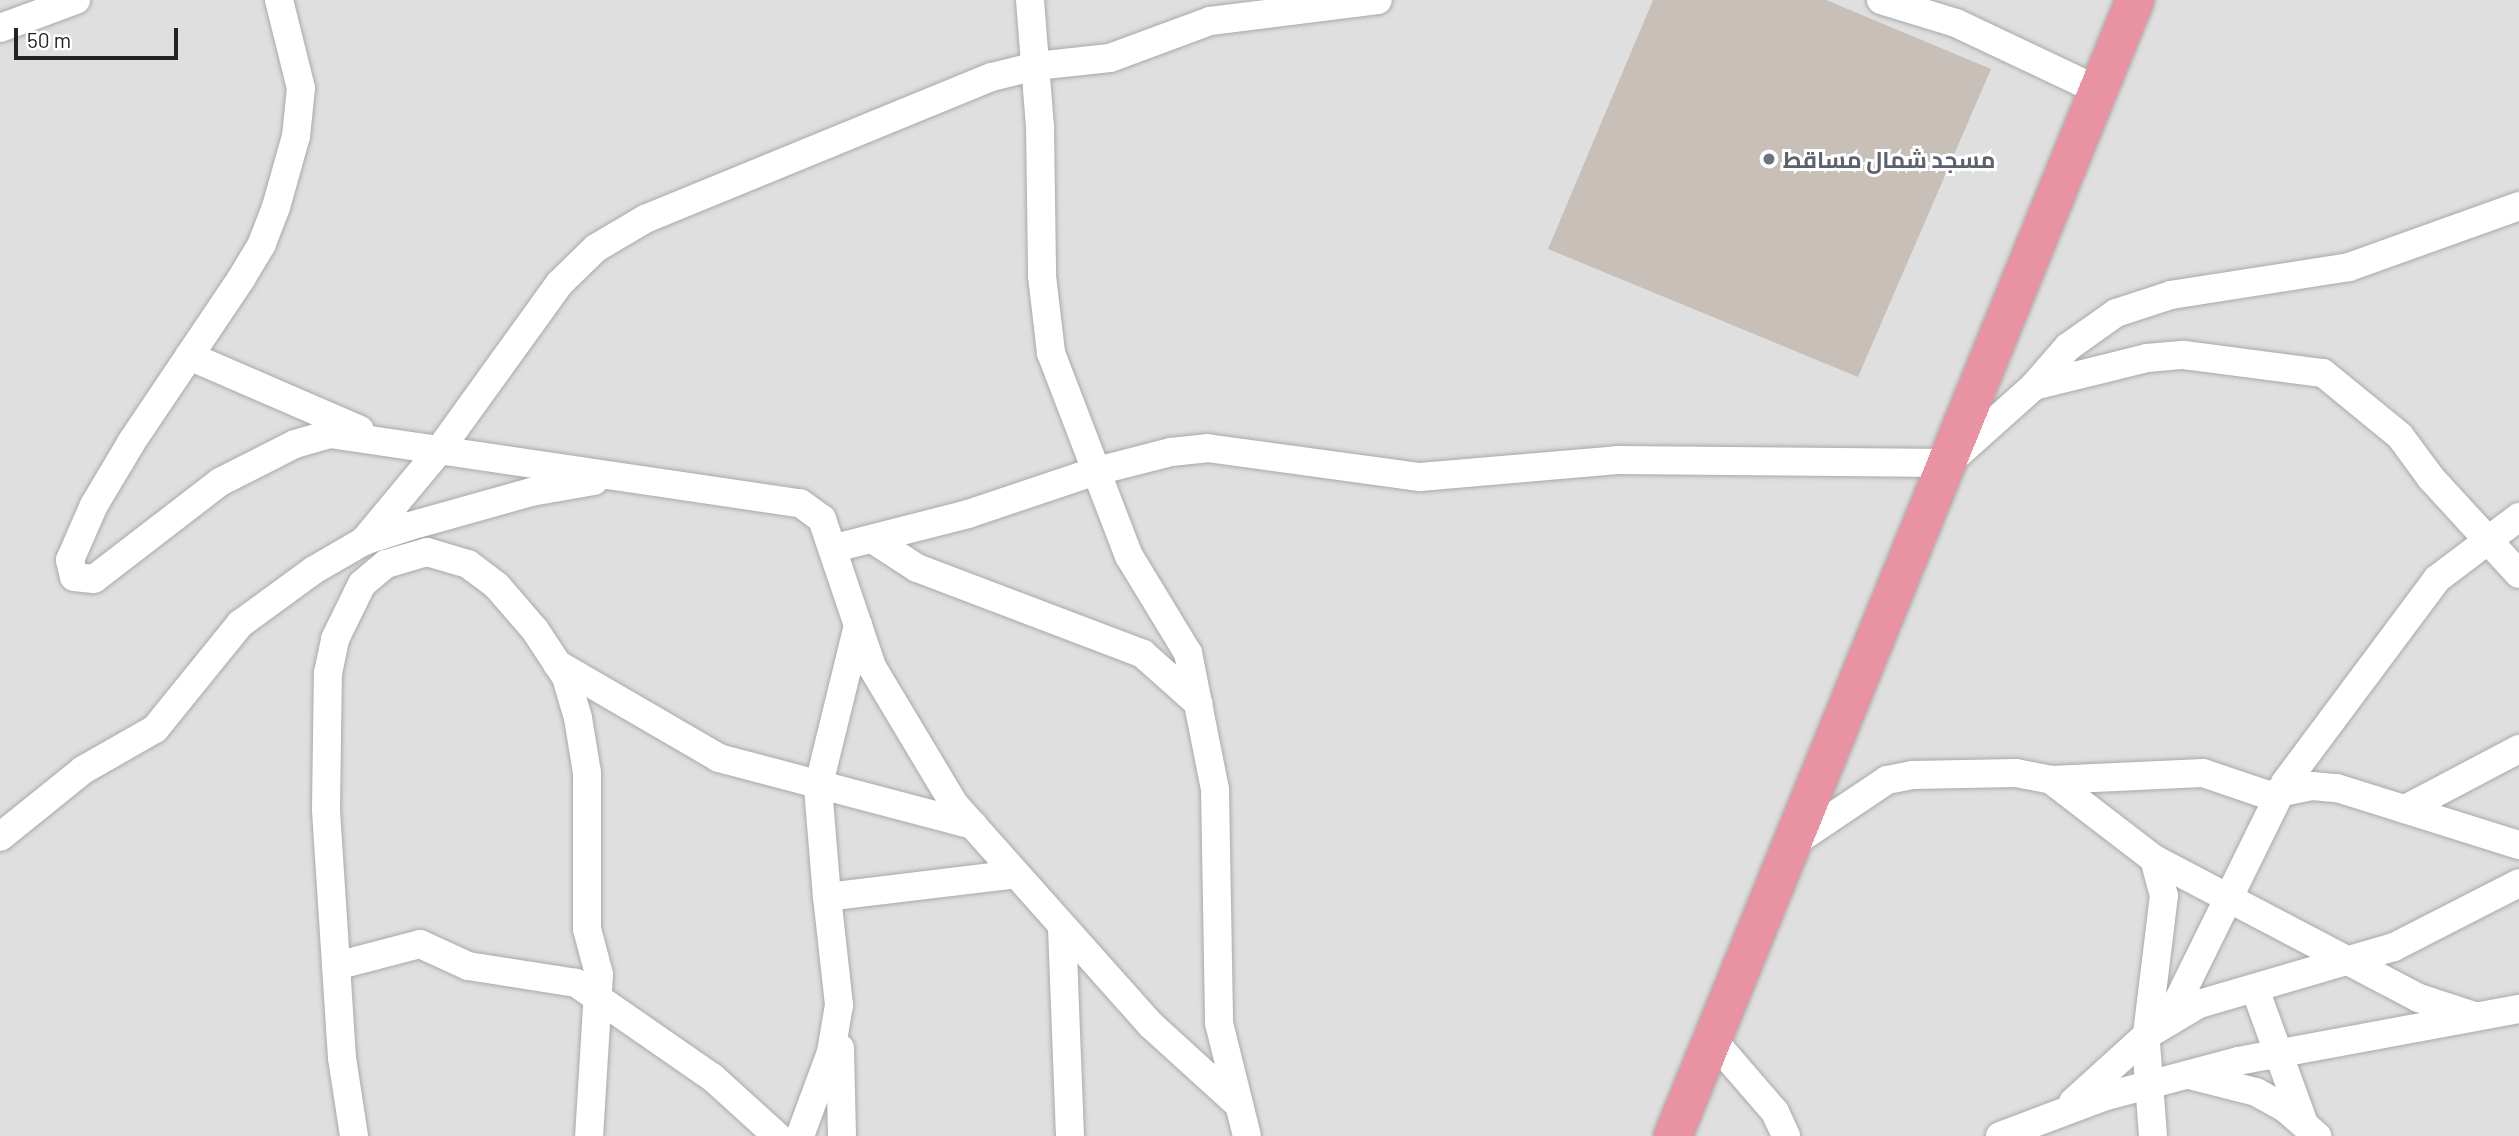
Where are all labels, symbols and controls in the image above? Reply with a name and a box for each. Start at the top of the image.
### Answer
scale bar [18,14,182,58]
text: 50 m [27,27,71,52]
place label: مسجد شمال مساقط [1783,145,1996,173]
marker: مسجد شمال مساقط [1761,151,1777,167]

